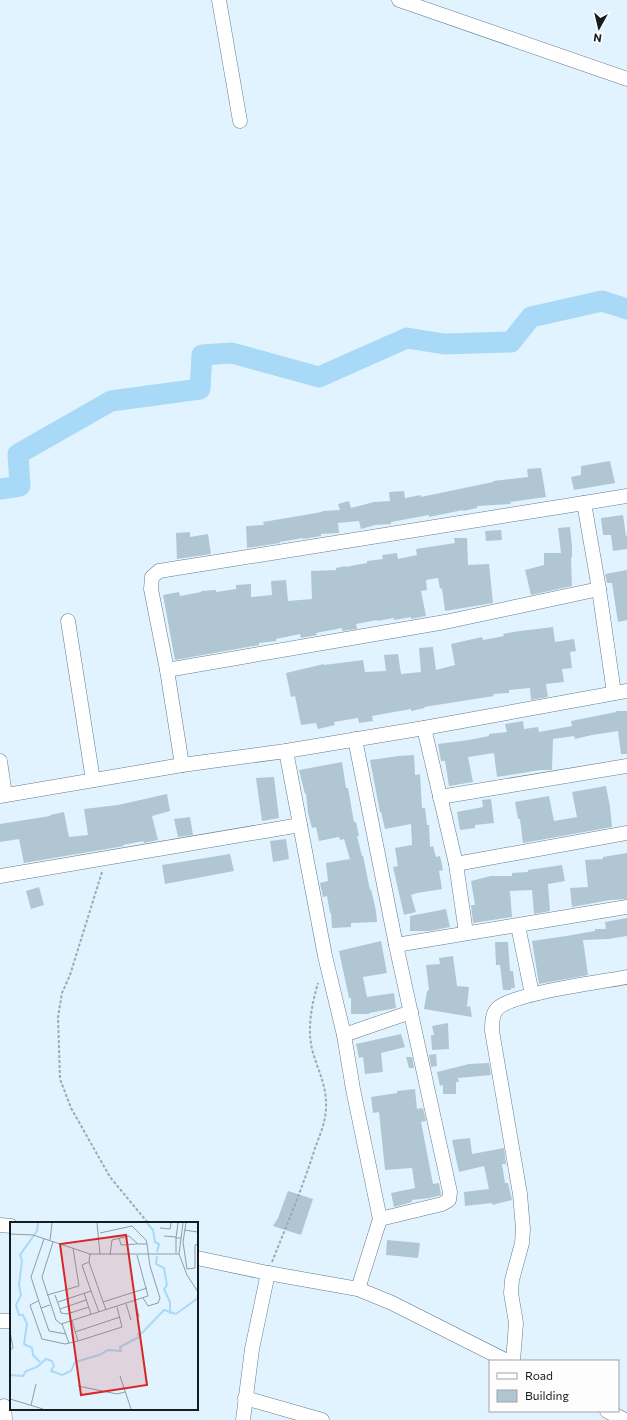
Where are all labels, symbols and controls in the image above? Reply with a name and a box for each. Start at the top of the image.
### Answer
north arrow [579,8,619,48]
text: N [593,31,603,45]
inset map [10,1222,198,1410]
legend [489,1360,619,1412]
text: Road [525,1368,553,1382]
text: Building [525,1388,569,1402]

